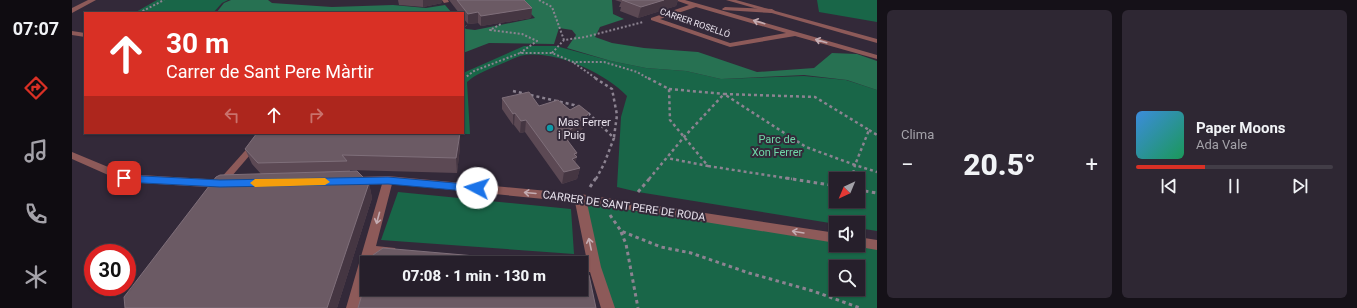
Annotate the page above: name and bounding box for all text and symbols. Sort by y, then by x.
street label: CARRER ROSELLÓ [659,5,732,40]
text: 07:07 [13,18,59,39]
one-way arrow [753,18,766,25]
text: 30 m [166,27,229,60]
icon: ahead [100,28,152,80]
one-way arrow [814,37,827,44]
text: Carrer de Sant Pere Màrtir [166,61,374,82]
icon: directions [22,74,50,102]
icon: left [221,104,243,126]
icon: ahead [263,104,285,126]
icon: right [305,104,327,126]
place label: Mas Ferrer i Puig [558,116,611,142]
text: Paper Moons [1196,119,1286,137]
marker: Mas Ferrer i Puig [545,123,555,133]
text: Clima [901,127,934,142]
park label: Parc de Xon Ferrer [752,133,803,159]
icon: music [22,137,50,165]
text: Ada Vale [1196,137,1247,152]
text: 20.5° [963,147,1036,182]
text: − [901,152,914,177]
text: + [1086,152,1098,177]
pin [107,161,141,195]
icon: arrive [113,167,135,189]
position arrow [456,167,498,209]
north arrow [829,172,865,208]
map controls [829,172,865,296]
icon: previous [1158,175,1180,197]
icon: pause [1223,175,1245,197]
icon: next [1289,175,1311,197]
street label: CARRER DE SANT PERE DE RODA [542,188,707,224]
one-way arrow [524,190,537,197]
icon: phone [22,200,50,228]
one-way arrow [374,211,381,224]
button: sound [829,216,865,252]
one-way arrow [791,227,804,235]
one-way arrow [586,237,594,250]
speed limit sign: 30 [84,244,136,296]
button: search [829,260,865,296]
icon: climate [22,263,50,291]
text: 07:08 · 1 min · 130 m [402,267,546,285]

